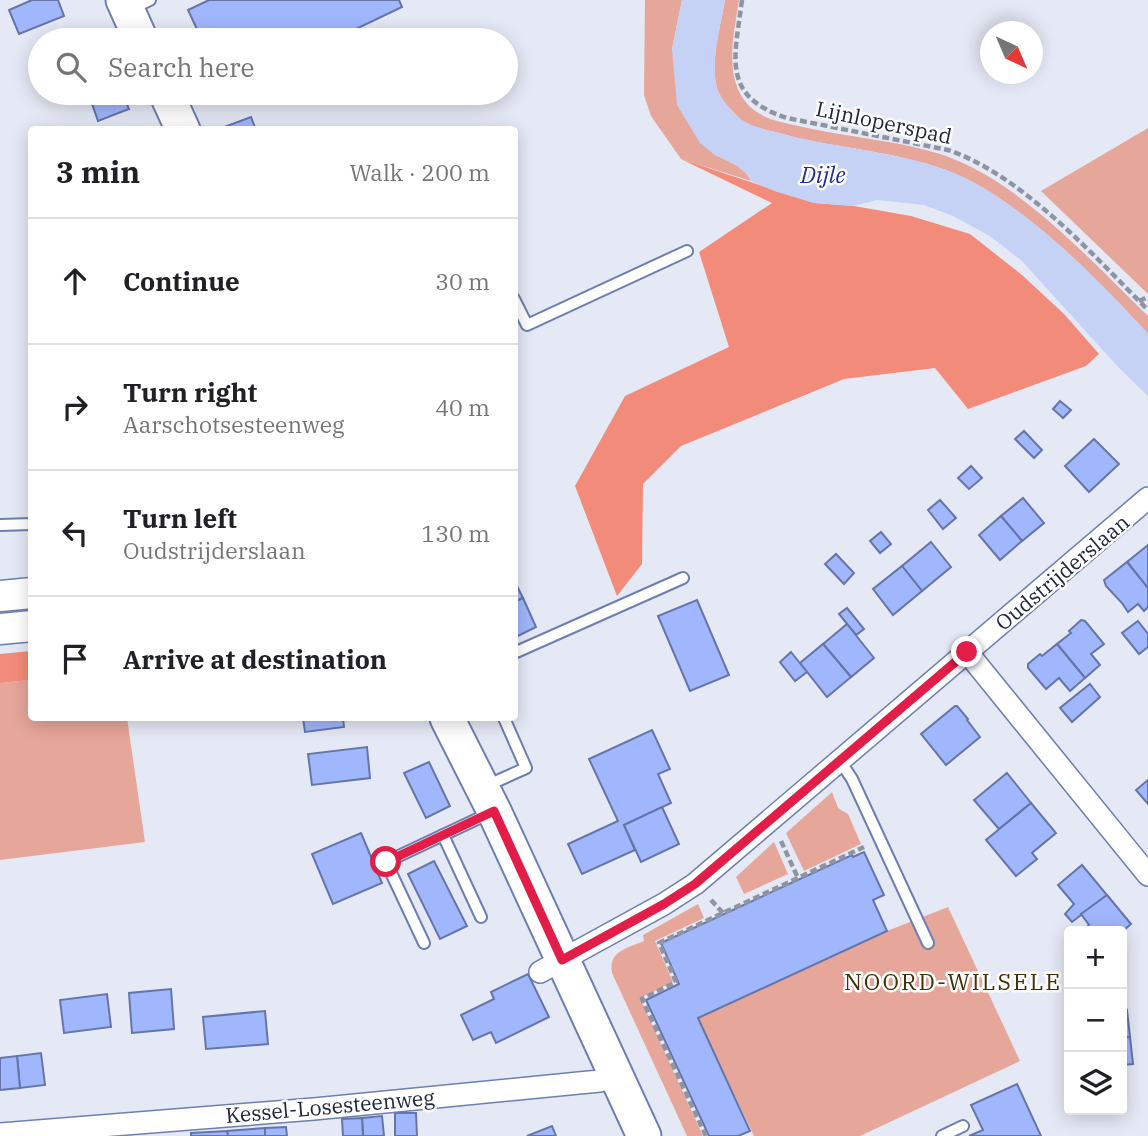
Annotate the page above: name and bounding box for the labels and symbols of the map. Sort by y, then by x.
north arrow [980,21,1043,84]
street label: Lijnloperspad [813,94,955,150]
water label: Dijle [799,159,846,189]
street label: Oudstrijderslaan [989,508,1135,636]
route end [951,636,982,667]
route start [370,846,401,877]
district label: NOORD-WILSELE [844,966,1062,996]
street label: Kessel-Losesteenweg [224,1083,436,1129]

